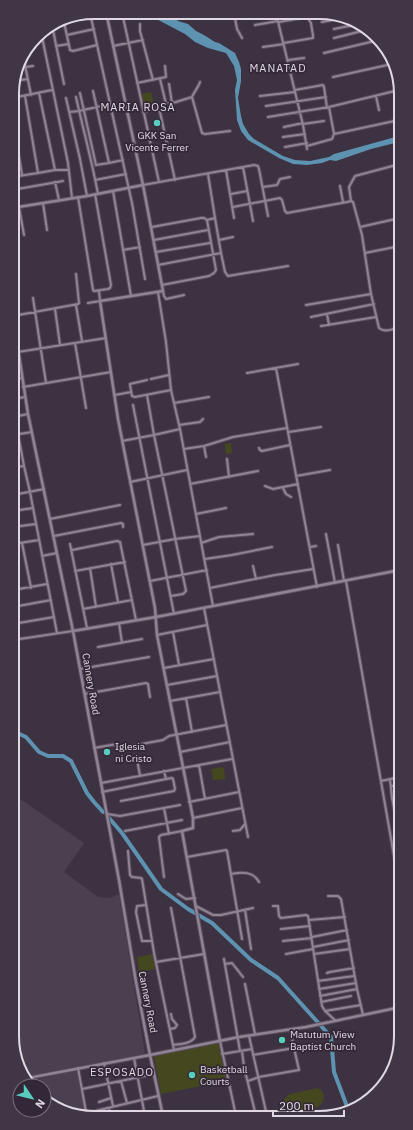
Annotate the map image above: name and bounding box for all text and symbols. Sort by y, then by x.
district label: MANATAD [249,61,307,75]
district label: MARIA ROSA [100,100,176,114]
marker: GKK San Vicente Ferrer [152,118,162,128]
place label: GKK San Vicente Ferrer [125,129,189,154]
street label: Cannery Road [79,652,103,716]
place label: Iglesia ni Cristo [115,740,152,765]
marker: Iglesia ni Cristo [102,747,112,757]
street label: Cannery Road [136,970,160,1034]
place label: Matutum View Baptist Church [290,1028,356,1053]
marker: Matutum View Baptist Church [277,1035,287,1045]
place label: Basketball Courts [200,1063,248,1088]
district label: ESPOSADO [90,1065,154,1079]
marker: Basketball Courts [187,1070,197,1080]
north arrow [12,1078,52,1118]
scale bar [273,1092,344,1118]
text: N [32,1096,48,1111]
text: 200 m [279,1098,314,1113]

